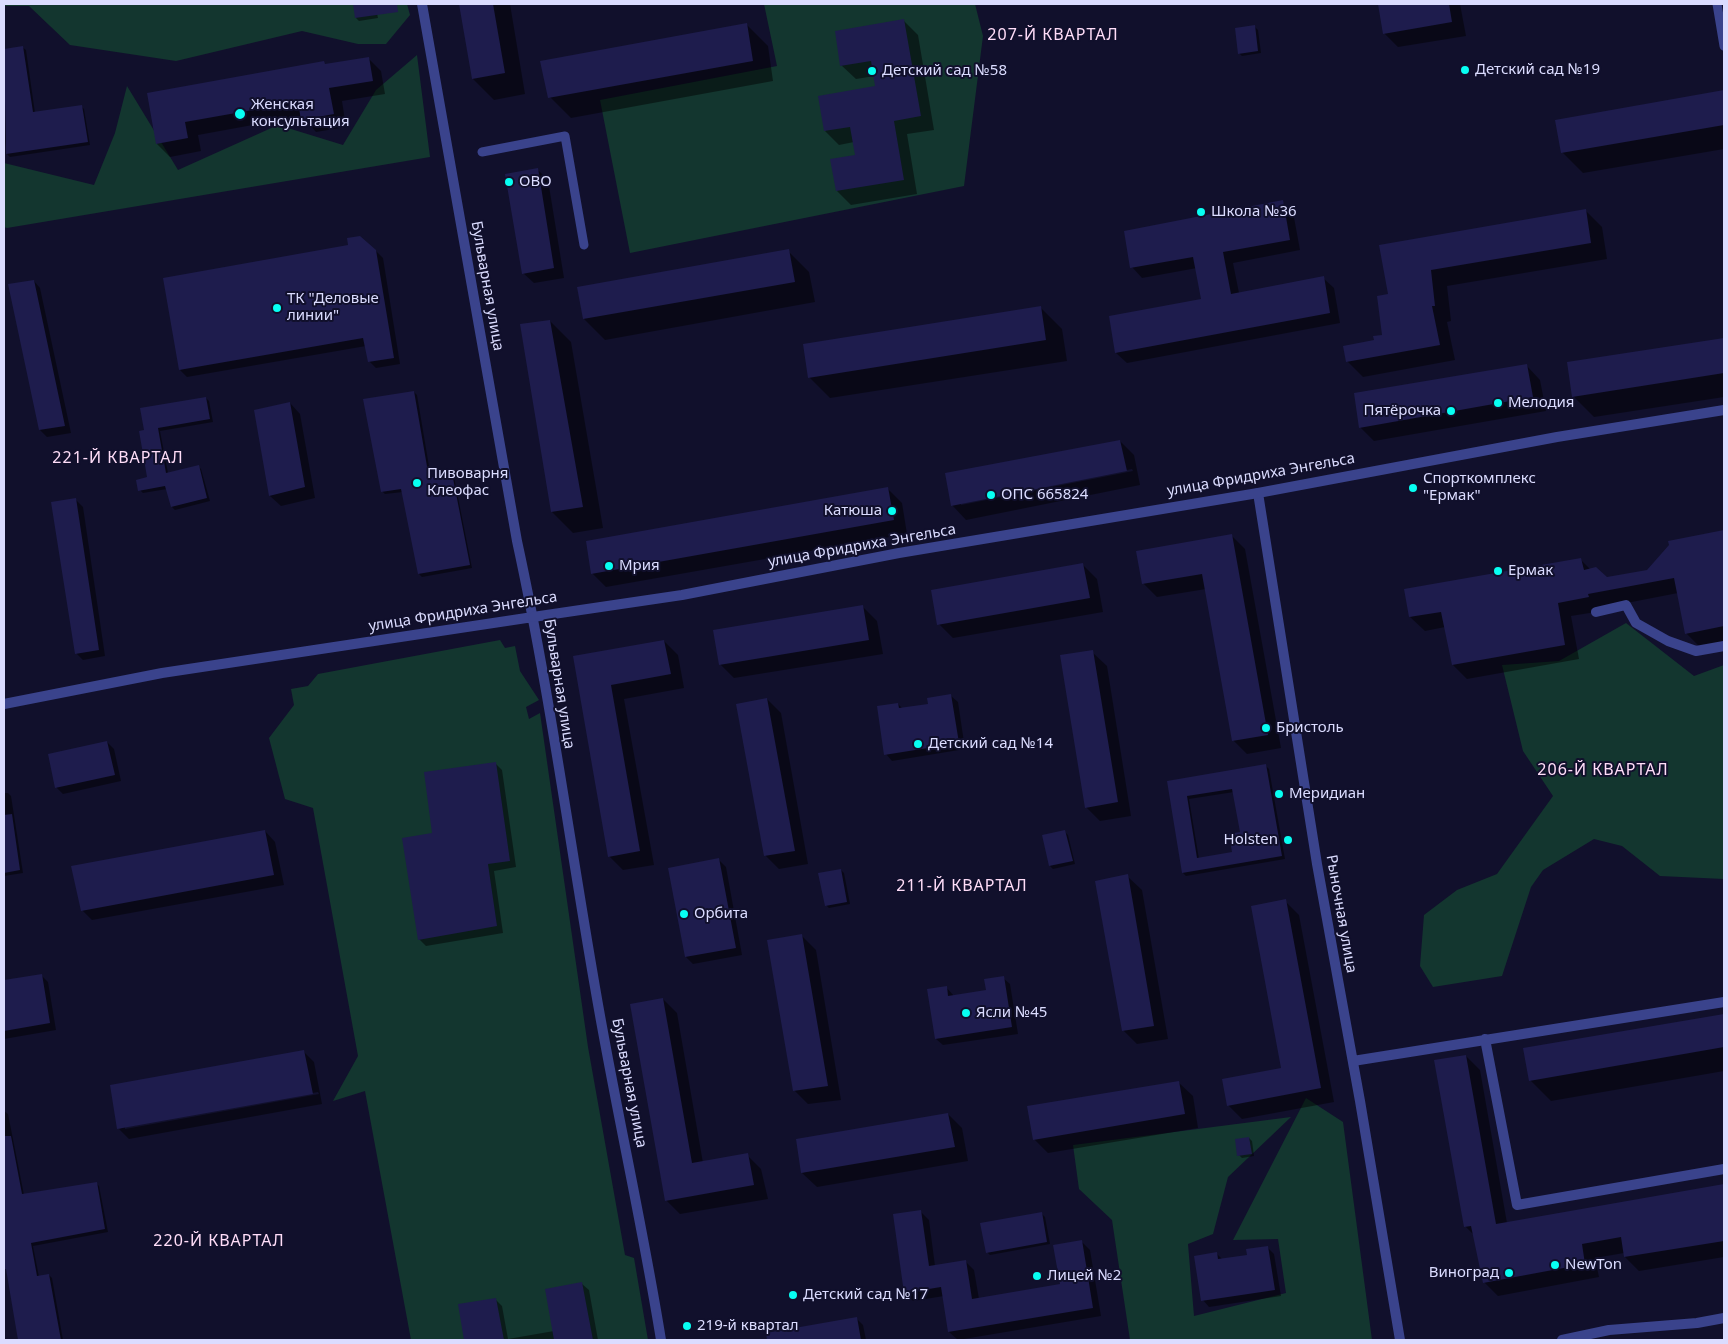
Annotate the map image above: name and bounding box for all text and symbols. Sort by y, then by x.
district label: 207-Й КВАРТАЛ [986,25,1120,45]
place label: Детский сад №19 [1475,61,1600,79]
place label: Детский сад №58 [882,62,1007,80]
marker: Детский сад №19 [1459,64,1471,76]
marker: Детский сад №58 [866,65,878,77]
place label: Женская консультация [251,96,350,131]
marker: Женская консультация [233,107,247,121]
place label: ОВО [519,173,552,191]
marker: ОВО [503,176,515,188]
place label: Школа №36 [1211,203,1297,221]
marker: Школа №36 [1195,206,1207,218]
street label: Бульварная улица [467,220,507,352]
place label: ТК "Деловые линии" [287,290,379,325]
marker: ТК "Деловые линии" [271,302,283,314]
place label: Мелодия [1508,394,1575,412]
marker: Мелодия [1492,397,1504,409]
place label: Пятёрочка [1364,402,1441,420]
marker: Пятёрочка [1445,405,1457,417]
district label: 221-Й КВАРТАЛ [51,448,185,468]
street label: улица Фридриха Энгельса [1166,450,1356,500]
place label: Пивоварня Клеофас [427,465,508,500]
place label: Спорткомплекс "Ермак" [1423,470,1536,505]
marker: Пивоварня Клеофас [411,477,423,489]
marker: Спорткомплекс "Ермак" [1407,482,1419,494]
place label: ОПС 665824 [1001,486,1088,504]
marker: ОПС 665824 [985,489,997,501]
place label: Катюша [824,502,882,520]
marker: Катюша [886,505,898,517]
street label: улица Фридриха Энгельса [767,521,957,571]
place label: Мрия [619,557,660,575]
marker: Мрия [603,560,615,572]
place label: Ермак [1508,562,1553,580]
marker: Ермак [1492,565,1504,577]
street label: улица Фридриха Энгельса [367,588,559,636]
street label: Бульварная улица [540,618,578,750]
place label: Бристоль [1276,719,1344,737]
marker: Бристоль [1260,722,1272,734]
place label: Детский сад №14 [928,735,1053,753]
marker: Детский сад №14 [912,738,924,750]
district label: 206-Й КВАРТАЛ [1536,760,1670,780]
place label: Меридиан [1289,785,1365,803]
marker: Меридиан [1273,788,1285,800]
place label: Holsten [1224,831,1278,849]
marker: Holsten [1282,834,1294,846]
street label: Рыночная улица [1322,853,1360,975]
district label: 211-Й КВАРТАЛ [895,876,1029,896]
place label: Орбита [694,905,748,923]
marker: Орбита [678,908,690,920]
place label: Ясли №45 [976,1004,1047,1022]
marker: Ясли №45 [960,1007,972,1019]
street label: Бульварная улица [608,1017,650,1149]
district label: 220-Й КВАРТАЛ [152,1231,286,1251]
place label: NewTon [1565,1256,1622,1274]
marker: NewTon [1549,1259,1561,1271]
place label: Виноград [1429,1264,1499,1282]
place label: Лицей №2 [1047,1267,1121,1285]
marker: Виноград [1503,1267,1515,1279]
marker: Лицей №2 [1031,1270,1043,1282]
place label: Детский сад №17 [803,1286,928,1304]
marker: Детский сад №17 [787,1289,799,1301]
place label: 219-й квартал [697,1317,799,1335]
marker: 219-й квартал [681,1320,693,1332]

